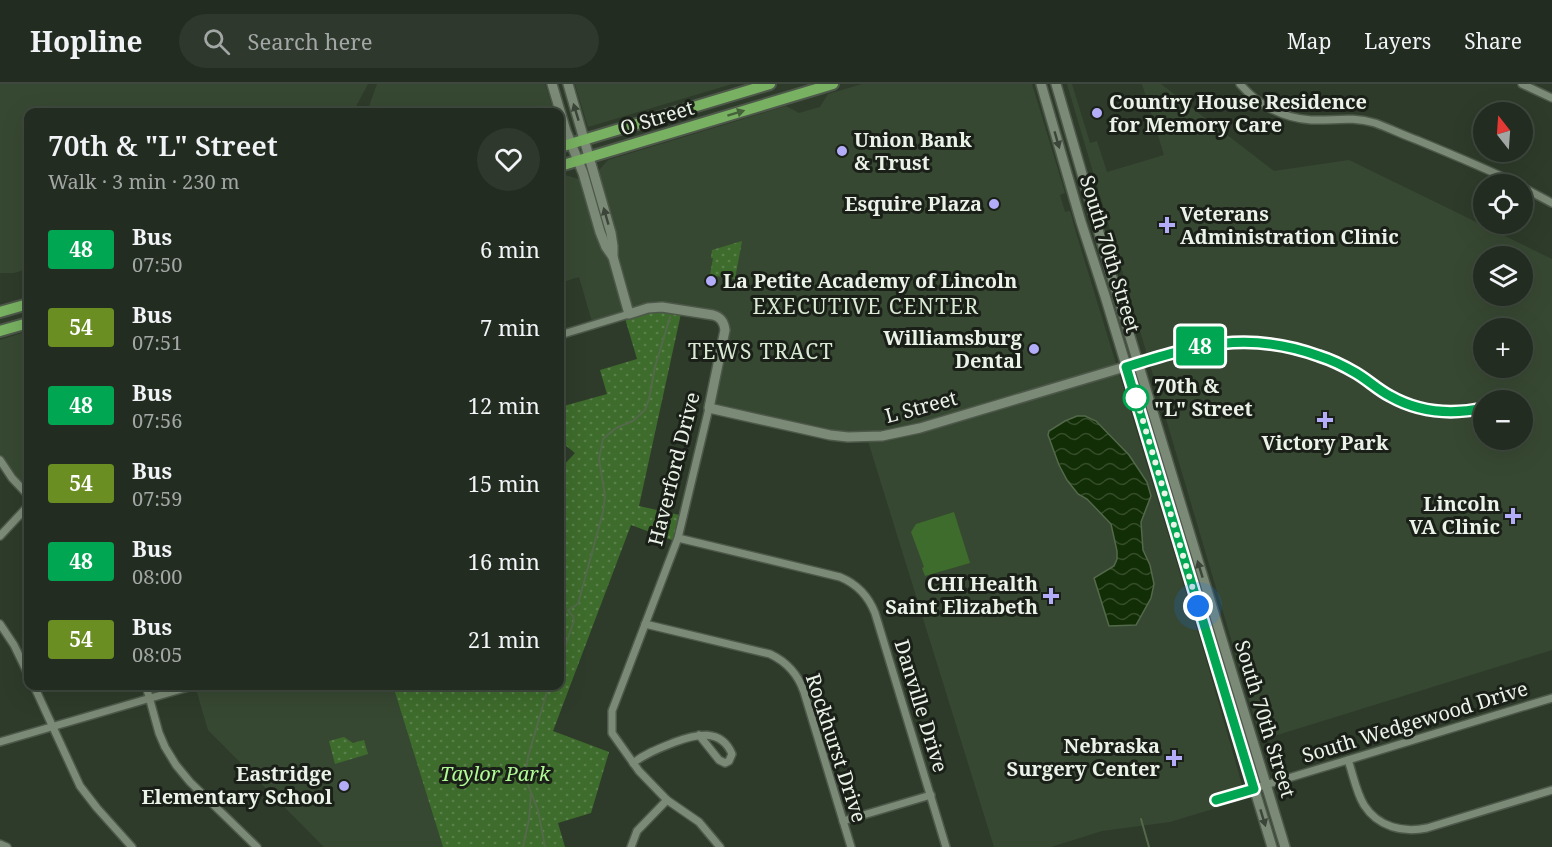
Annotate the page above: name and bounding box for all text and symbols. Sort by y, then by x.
search box [179,14,599,68]
text: Hopline [30,22,143,60]
icon: search [200,25,233,58]
text: Search here [248,26,372,56]
text: Map [1287,27,1331,55]
text: Layers [1364,27,1431,55]
text: Share [1464,27,1522,55]
place label: Country House Residence for Memory Care [1109,88,1367,138]
street label: O Street [617,94,697,142]
north arrow [1473,102,1533,162]
map controls [1473,102,1533,450]
one-way arrow [571,103,580,121]
marker: Country House Residence for Memory Care [1090,106,1104,120]
one-way arrow [727,108,745,117]
text: 70th & "L" Street [48,126,278,164]
place label: Union Bank & Trust [854,126,972,176]
button: heart [477,128,540,191]
one-way arrow [1053,131,1062,149]
marker: Union Bank & Trust [835,144,849,158]
text: Walk · 3 min · 230 m [48,168,240,195]
street label: South 70th Street [1074,172,1147,336]
button: locate [1473,174,1533,234]
place label: Esquire Plaza [845,190,982,217]
marker: Esquire Plaza [987,197,1001,211]
place label: Veterans Administration Clinic [1180,200,1399,250]
one-way arrow [601,207,610,225]
marker: Veterans Administration Clinic [1158,216,1176,234]
text: Bus [132,221,172,251]
text: 6 min [480,234,540,264]
text: 48 [69,235,93,263]
button: layers [1473,246,1533,306]
text: 07:50 [132,251,182,278]
place label: La Petite Academy of Lincoln [723,267,1017,294]
marker: La Petite Academy of Lincoln [704,274,718,288]
district label: EXECUTIVE CENTER [752,292,980,320]
text: Bus [132,299,172,329]
text: 7 min [480,312,540,342]
text: 54 [69,313,93,341]
button: + [1473,318,1533,378]
place label: Williamsburg Dental [883,324,1023,374]
line badge: 48 [1173,326,1227,366]
text: 07:51 [132,329,182,356]
text: 48 [1188,332,1212,360]
district label: TEWS TRACT [688,337,834,365]
marker: Williamsburg Dental [1027,342,1041,356]
place label: 70th & "L" Street [1154,372,1253,422]
text: Bus [132,377,172,407]
street label: L Street [882,384,960,429]
marker: 70th & "L" Street [1123,385,1149,411]
street label: Haverford Drive [641,389,706,548]
text: 12 min [468,390,540,420]
button: − [1473,390,1533,450]
text: 48 [69,391,93,419]
text: 07:56 [132,407,182,434]
marker: Victory Park [1316,411,1334,429]
place label: Victory Park [1261,429,1389,456]
text: Bus [132,455,172,485]
text: 15 min [468,468,540,498]
text: 54 [69,469,93,497]
text: 07:59 [132,485,182,512]
place label: Lincoln VA Clinic [1409,490,1500,540]
marker: Lincoln VA Clinic [1504,507,1522,525]
text: Bus [132,533,172,563]
text: 16 min [468,546,540,576]
text: 48 [69,547,93,575]
one-way arrow [1195,559,1204,577]
text: 08:00 [132,563,182,590]
place label: CHI Health Saint Elizabeth [885,570,1038,620]
marker: CHI Health Saint Elizabeth [1042,587,1060,605]
your location [1183,591,1213,621]
text: Bus [132,611,172,641]
text: 21 min [468,624,540,654]
text: 54 [69,625,93,653]
street label: Danville Drive [888,636,955,776]
street label: South 70th Street [1229,637,1302,801]
text: 08:05 [132,641,182,668]
street label: Rockhurst Drive [800,670,873,826]
street label: South Wedgewood Drive [1299,674,1531,769]
place label: Nebraska Surgery Center [1007,732,1161,782]
marker: Nebraska Surgery Center [1165,749,1183,767]
place label: Eastridge Elementary School [142,760,332,810]
park label: Taylor Park [440,760,551,787]
marker: Eastridge Elementary School [337,779,351,793]
one-way arrow [1259,809,1268,827]

